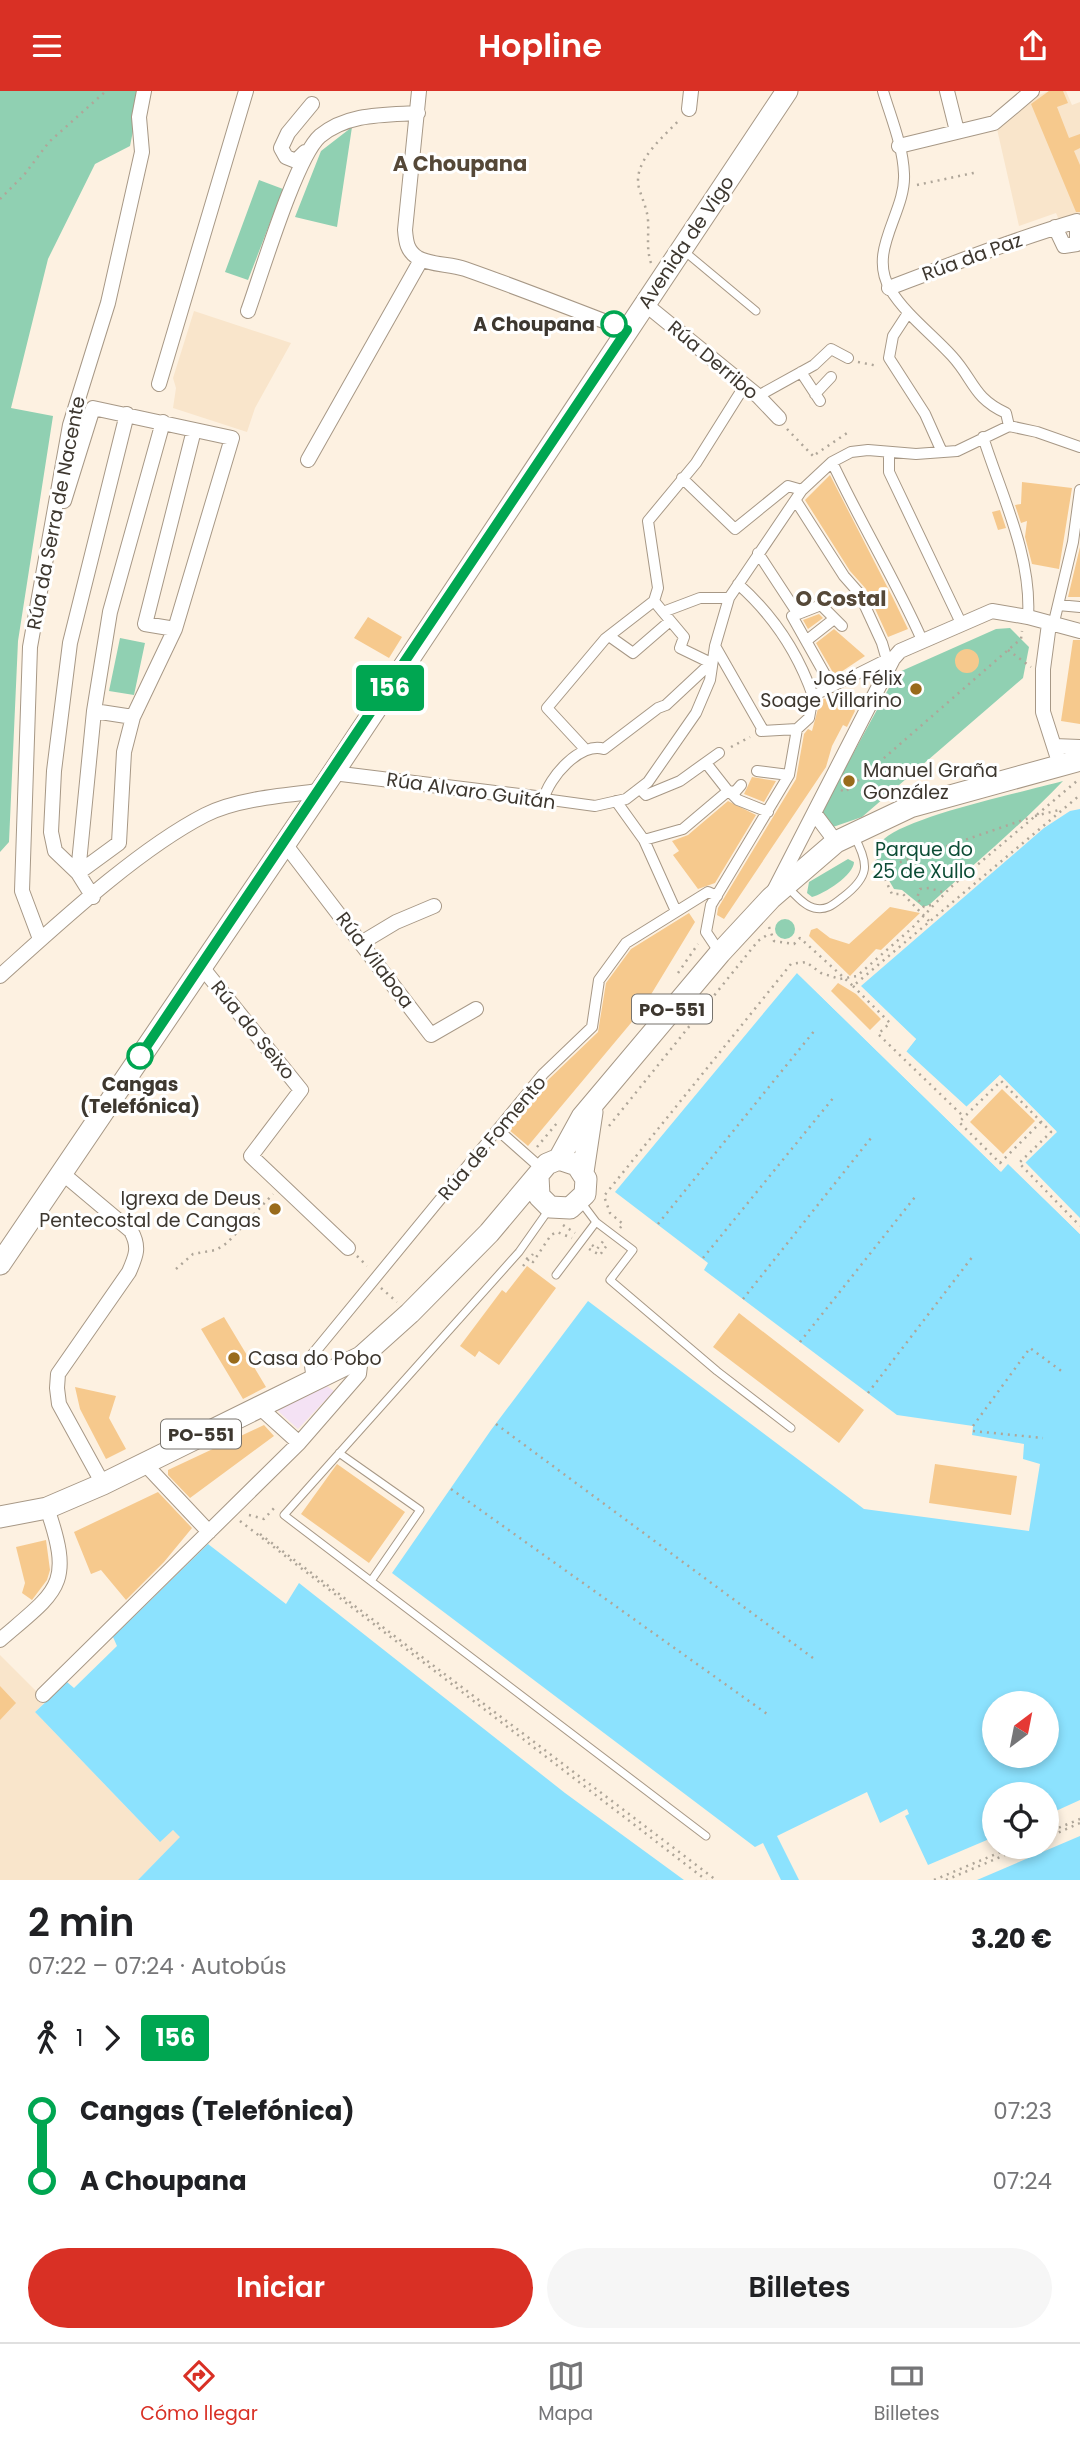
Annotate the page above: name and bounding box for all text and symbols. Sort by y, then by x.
text: Hopline [478,23,602,68]
icon: menu [28,27,66,65]
icon: share [1014,27,1052,65]
district label: A Choupana [393,149,527,178]
street label: Avenida de Vigo [631,170,741,314]
street label: Rúa da Paz [918,226,1026,288]
place label: A Choupana [473,311,595,338]
marker: A Choupana [601,311,627,337]
street label: Rúa Derribo [662,314,764,406]
street label: Rúa da Serra de Nacente [20,394,92,632]
district label: O Costal [795,584,887,613]
line badge: 156 [350,665,430,711]
place label: José Félix Soage Villarino [760,665,902,714]
text: 156 [370,671,410,704]
marker: José Félix Soage Villarino [908,681,924,697]
place label: Manuel Graña González [863,757,998,806]
street label: Rúa Alvaro Guitán [385,766,557,816]
marker: Manuel Graña González [841,773,857,789]
park label: Parque do 25 de Xullo [872,836,976,885]
street label: Rúa Vilaboa [330,906,420,1014]
street label: Rúa do Seixo [205,975,301,1085]
road number: PO-551 [632,994,712,1023]
marker: Cangas (Telefónica) [127,1043,153,1069]
street label: Rúa de Fomento [432,1070,552,1206]
place label: Cangas (Telefónica) [80,1071,200,1120]
place label: Igrexa de Deus Pentecostal de Cangas [39,1185,261,1234]
marker: Igrexa de Deus Pentecostal de Cangas [267,1201,283,1217]
place label: Casa do Pobo [248,1345,382,1372]
marker: Casa do Pobo [226,1350,242,1366]
road number: PO-551 [161,1419,241,1449]
north arrow [982,1691,1059,1767]
map controls [982,1691,1059,1859]
button: locate [982,1782,1059,1859]
text: 2 min [28,1896,134,1949]
text: 3.20 € [971,1921,1052,1957]
text: 07:22 – 07:24 · Autobús [28,1950,287,1982]
icon: walk [28,2019,66,2057]
icon: forward [93,2019,131,2057]
text: 156 [155,2021,195,2054]
text: 1 [76,2022,83,2054]
text: Cangas (Telefónica) [80,2093,355,2129]
text: 07:23 [993,2095,1052,2127]
text: A Choupana [80,2163,247,2199]
text: 07:24 [992,2165,1052,2197]
button: Iniciar [28,2248,533,2328]
button: Billetes [547,2248,1052,2328]
tab: Cómo llegar [140,2357,258,2428]
tab: Mapa [538,2357,593,2428]
tab: Billetes [874,2357,940,2428]

